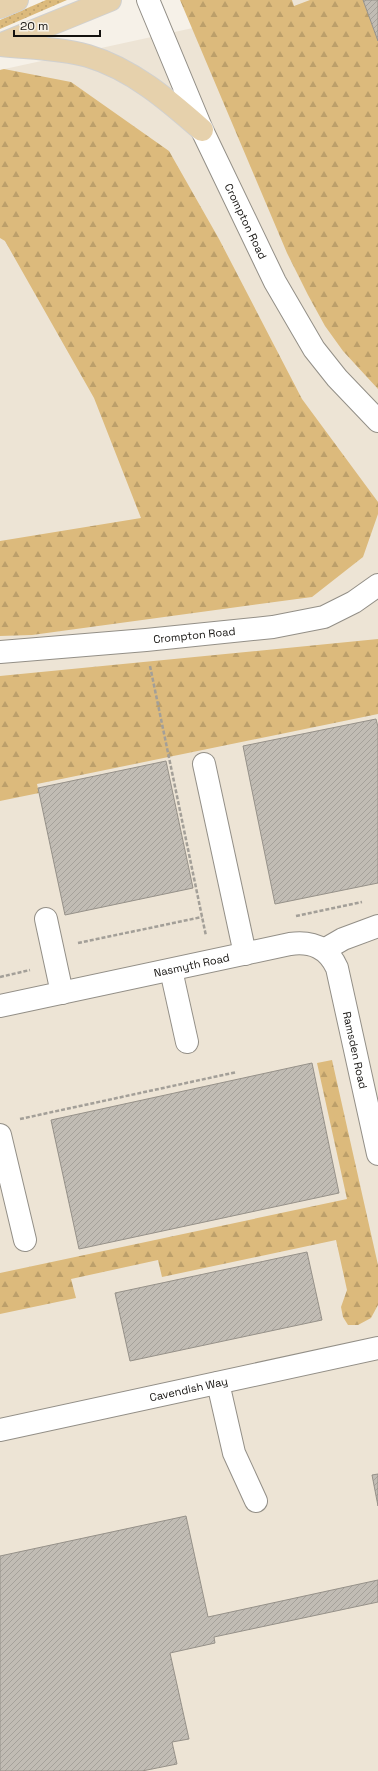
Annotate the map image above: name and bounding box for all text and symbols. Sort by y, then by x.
scale bar [14,12,100,38]
text: 20 m [20,18,48,34]
street label: Crompton Road [222,181,270,261]
street label: Crompton Road [153,624,236,646]
street label: Nasmyth Road [152,950,231,980]
street label: Ramsden Road [340,1010,370,1090]
street label: Cavendish Way [148,1374,229,1404]

